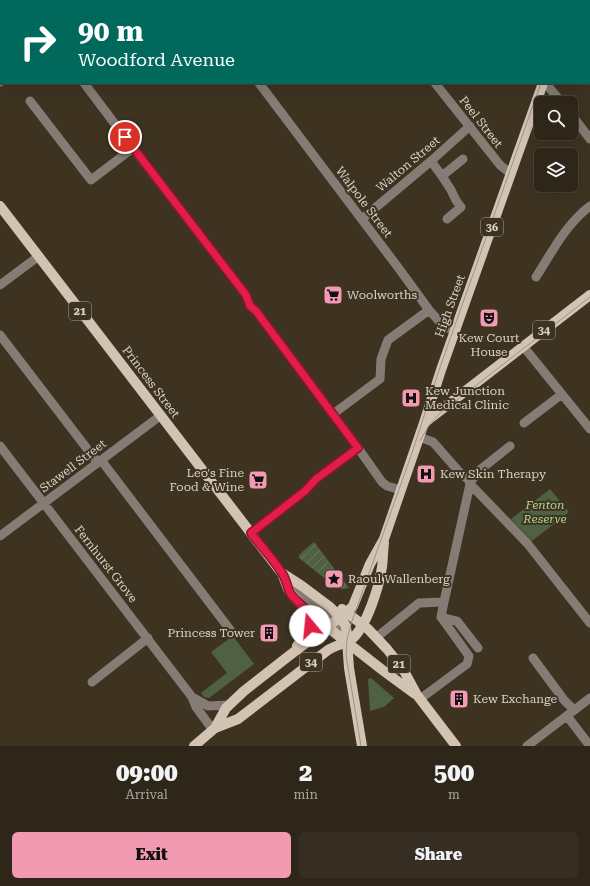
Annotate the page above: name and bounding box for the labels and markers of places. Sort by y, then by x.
pin [108,120,142,154]
supermarket icon: Woolworths [322,284,344,306]
place label: Woolworths [347,288,418,302]
theatre icon: Kew Court House [478,307,500,329]
place label: Kew Court House [458,331,520,359]
place label: Kew Junction Medical Clinic [425,384,509,412]
hospital icon: Kew Junction Medical Clinic [400,387,422,409]
hospital icon: Kew Skin Therapy [415,463,437,485]
place label: Leo's Fine Food & Wine [170,466,244,494]
place label: Kew Skin Therapy [440,467,547,481]
supermarket icon: Leo's Fine Food & Wine [247,469,269,491]
place icon: Raoul Wallenberg [323,568,345,590]
place label: Raoul Wallenberg [348,572,450,586]
building icon: Princess Tower [258,622,280,644]
place label: Princess Tower [167,626,255,640]
building icon: Kew Exchange [448,688,470,710]
place label: Kew Exchange [473,692,558,706]

